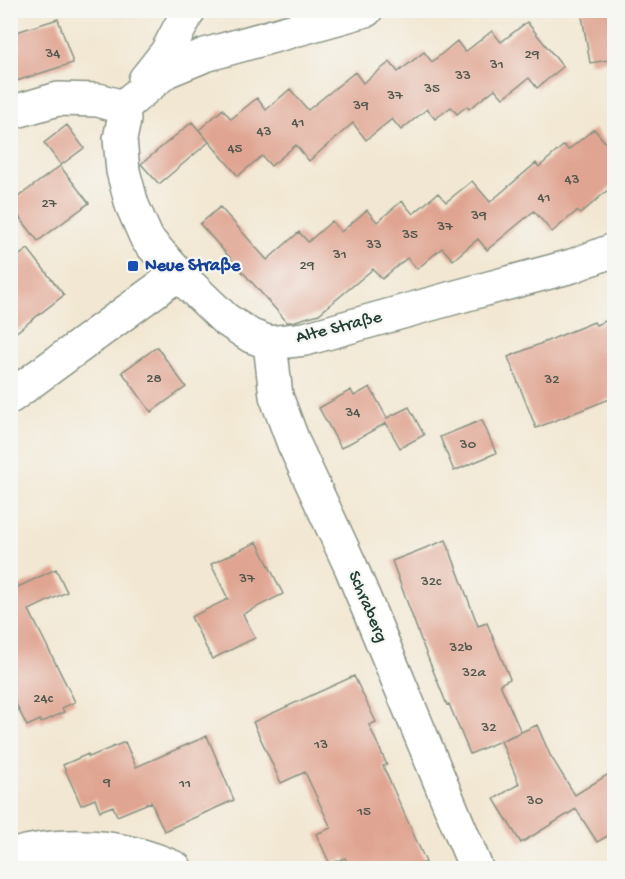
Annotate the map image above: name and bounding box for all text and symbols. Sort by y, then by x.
house number: 34 [45,45,60,63]
house number: 29 [525,46,540,64]
house number: 31 [489,56,504,74]
house number: 33 [454,67,471,85]
house number: 35 [423,80,440,98]
house number: 37 [386,87,404,105]
house number: 39 [352,97,369,115]
house number: 41 [291,114,305,132]
house number: 43 [257,123,272,141]
house number: 45 [228,140,243,158]
house number: 43 [565,171,580,189]
house number: 41 [537,189,551,207]
house number: 27 [41,195,58,213]
house number: 39 [470,207,487,225]
house number: 37 [436,218,454,236]
house number: 35 [401,226,418,244]
house number: 33 [365,236,382,254]
house number: 31 [332,246,347,264]
place label: Neue Straße [145,256,241,277]
house number: 29 [300,257,315,275]
marker: Neue Straße [126,259,140,273]
street label: Alte Straße [294,307,385,349]
house number: 28 [146,370,162,388]
house number: 32 [543,371,560,389]
house number: 34 [345,404,360,422]
house number: 30 [459,436,477,454]
street label: Schraberg [343,568,391,646]
house number: 37 [238,570,256,588]
house number: 32c [420,573,442,591]
house number: 32b [448,639,473,657]
house number: 32a [461,664,486,682]
house number: 24c [33,690,54,708]
house number: 32 [480,719,497,737]
house number: 13 [313,736,328,754]
house number: 9 [102,774,111,792]
house number: 11 [178,775,191,793]
house number: 30 [526,792,544,810]
house number: 15 [356,803,371,821]

